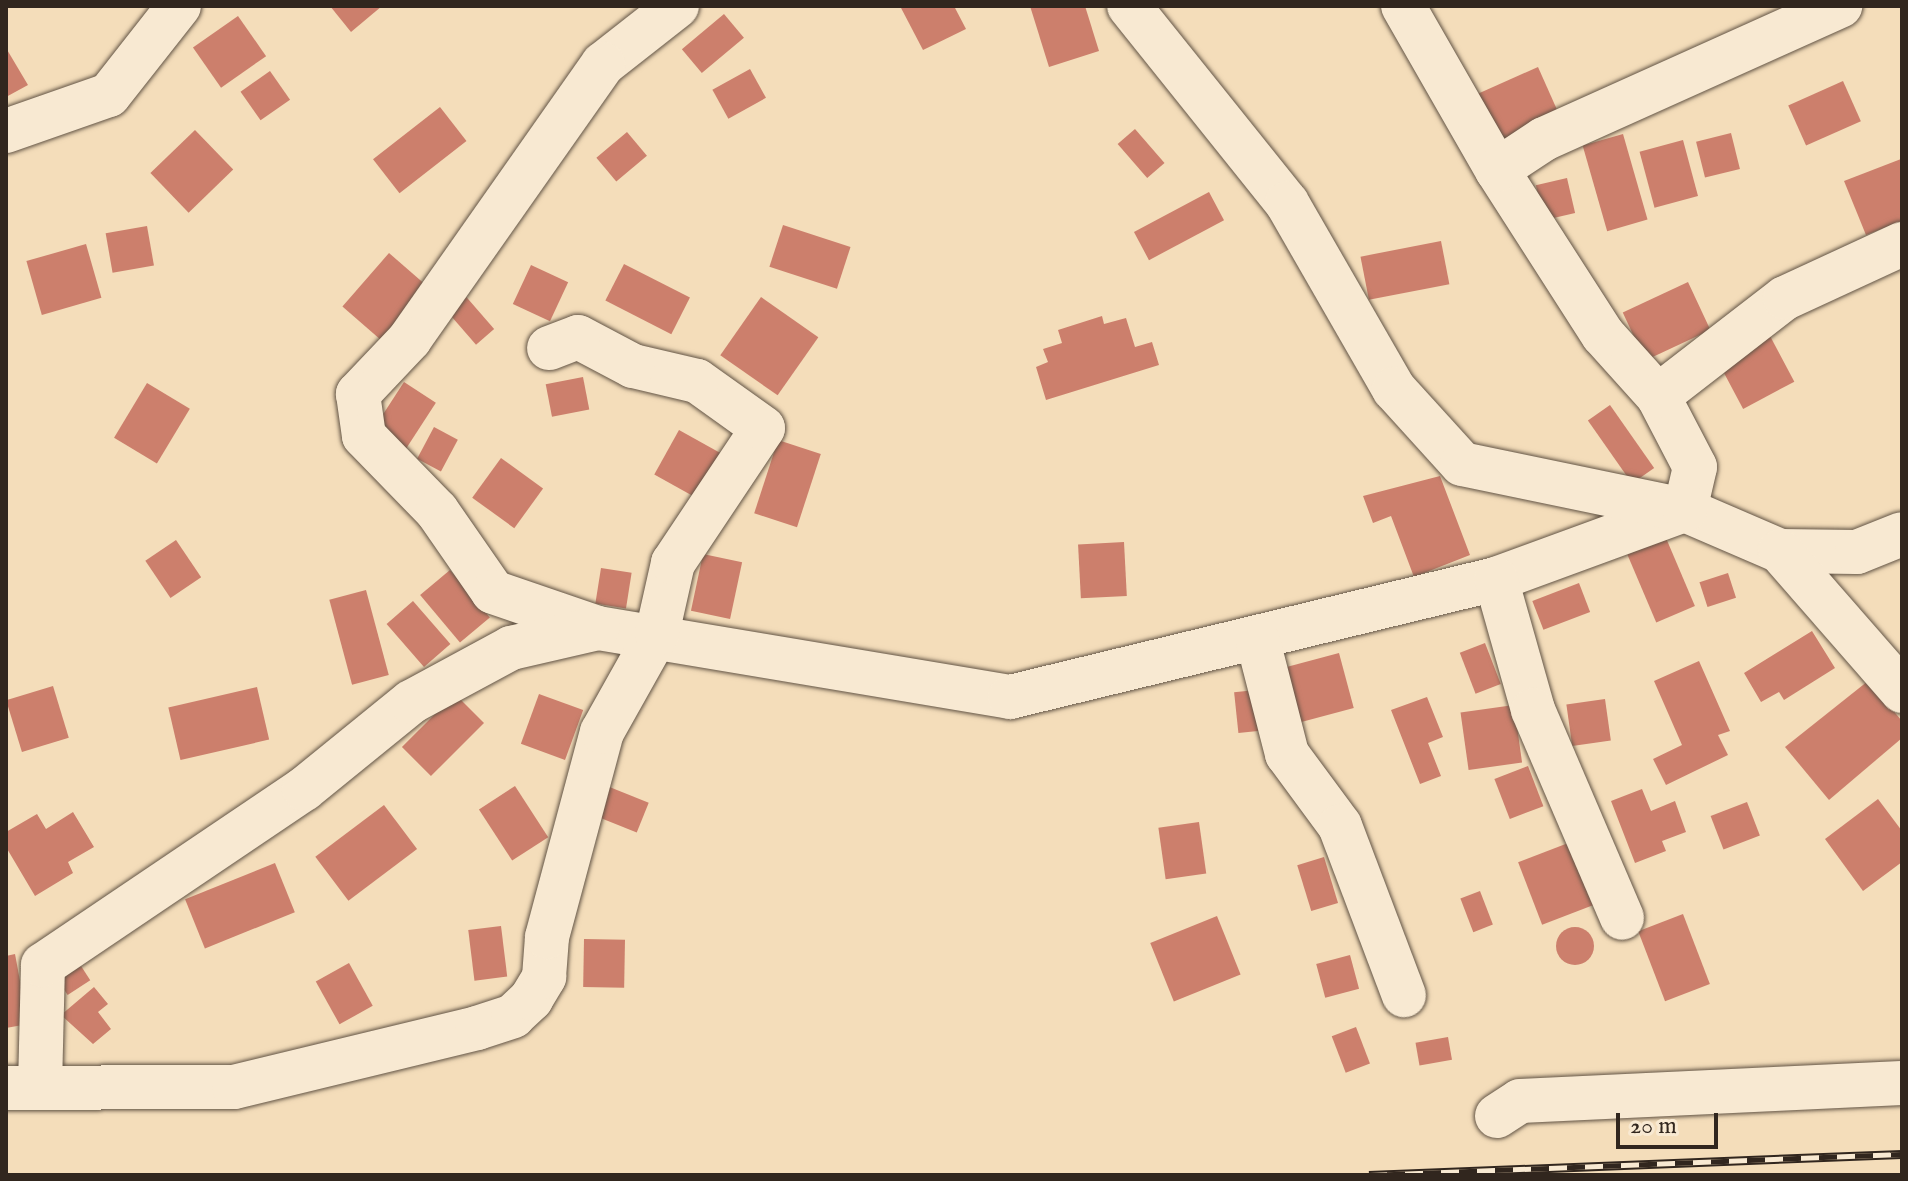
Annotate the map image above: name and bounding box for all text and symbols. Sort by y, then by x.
scale bar [1620,1097,1722,1147]
text: 20 m [1630,1111,1677,1142]

